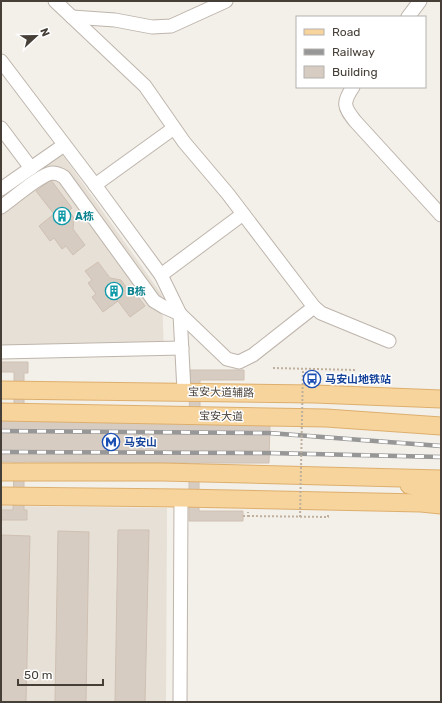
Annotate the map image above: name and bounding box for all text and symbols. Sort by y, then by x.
north arrow [16,16,56,56]
legend [296,16,426,88]
text: Road [332,25,360,39]
text: N [37,26,52,39]
text: Railway [332,45,375,59]
text: Building [332,65,378,79]
building icon: A栋 [52,206,72,226]
place label: A栋 [75,210,94,223]
building icon: B栋 [104,281,124,301]
place label: B栋 [127,285,146,298]
bus stop icon: 马安山地铁站 [302,369,322,389]
place label: 马安山地铁站 [325,373,391,386]
street label: 宝安大道辅路 [188,385,254,400]
street label: 宝安大道 [199,410,243,423]
metro station icon: 马安山 [101,432,121,452]
place label: 马安山 [124,436,157,449]
scale bar [18,661,103,687]
text: 50 m [24,668,52,682]

